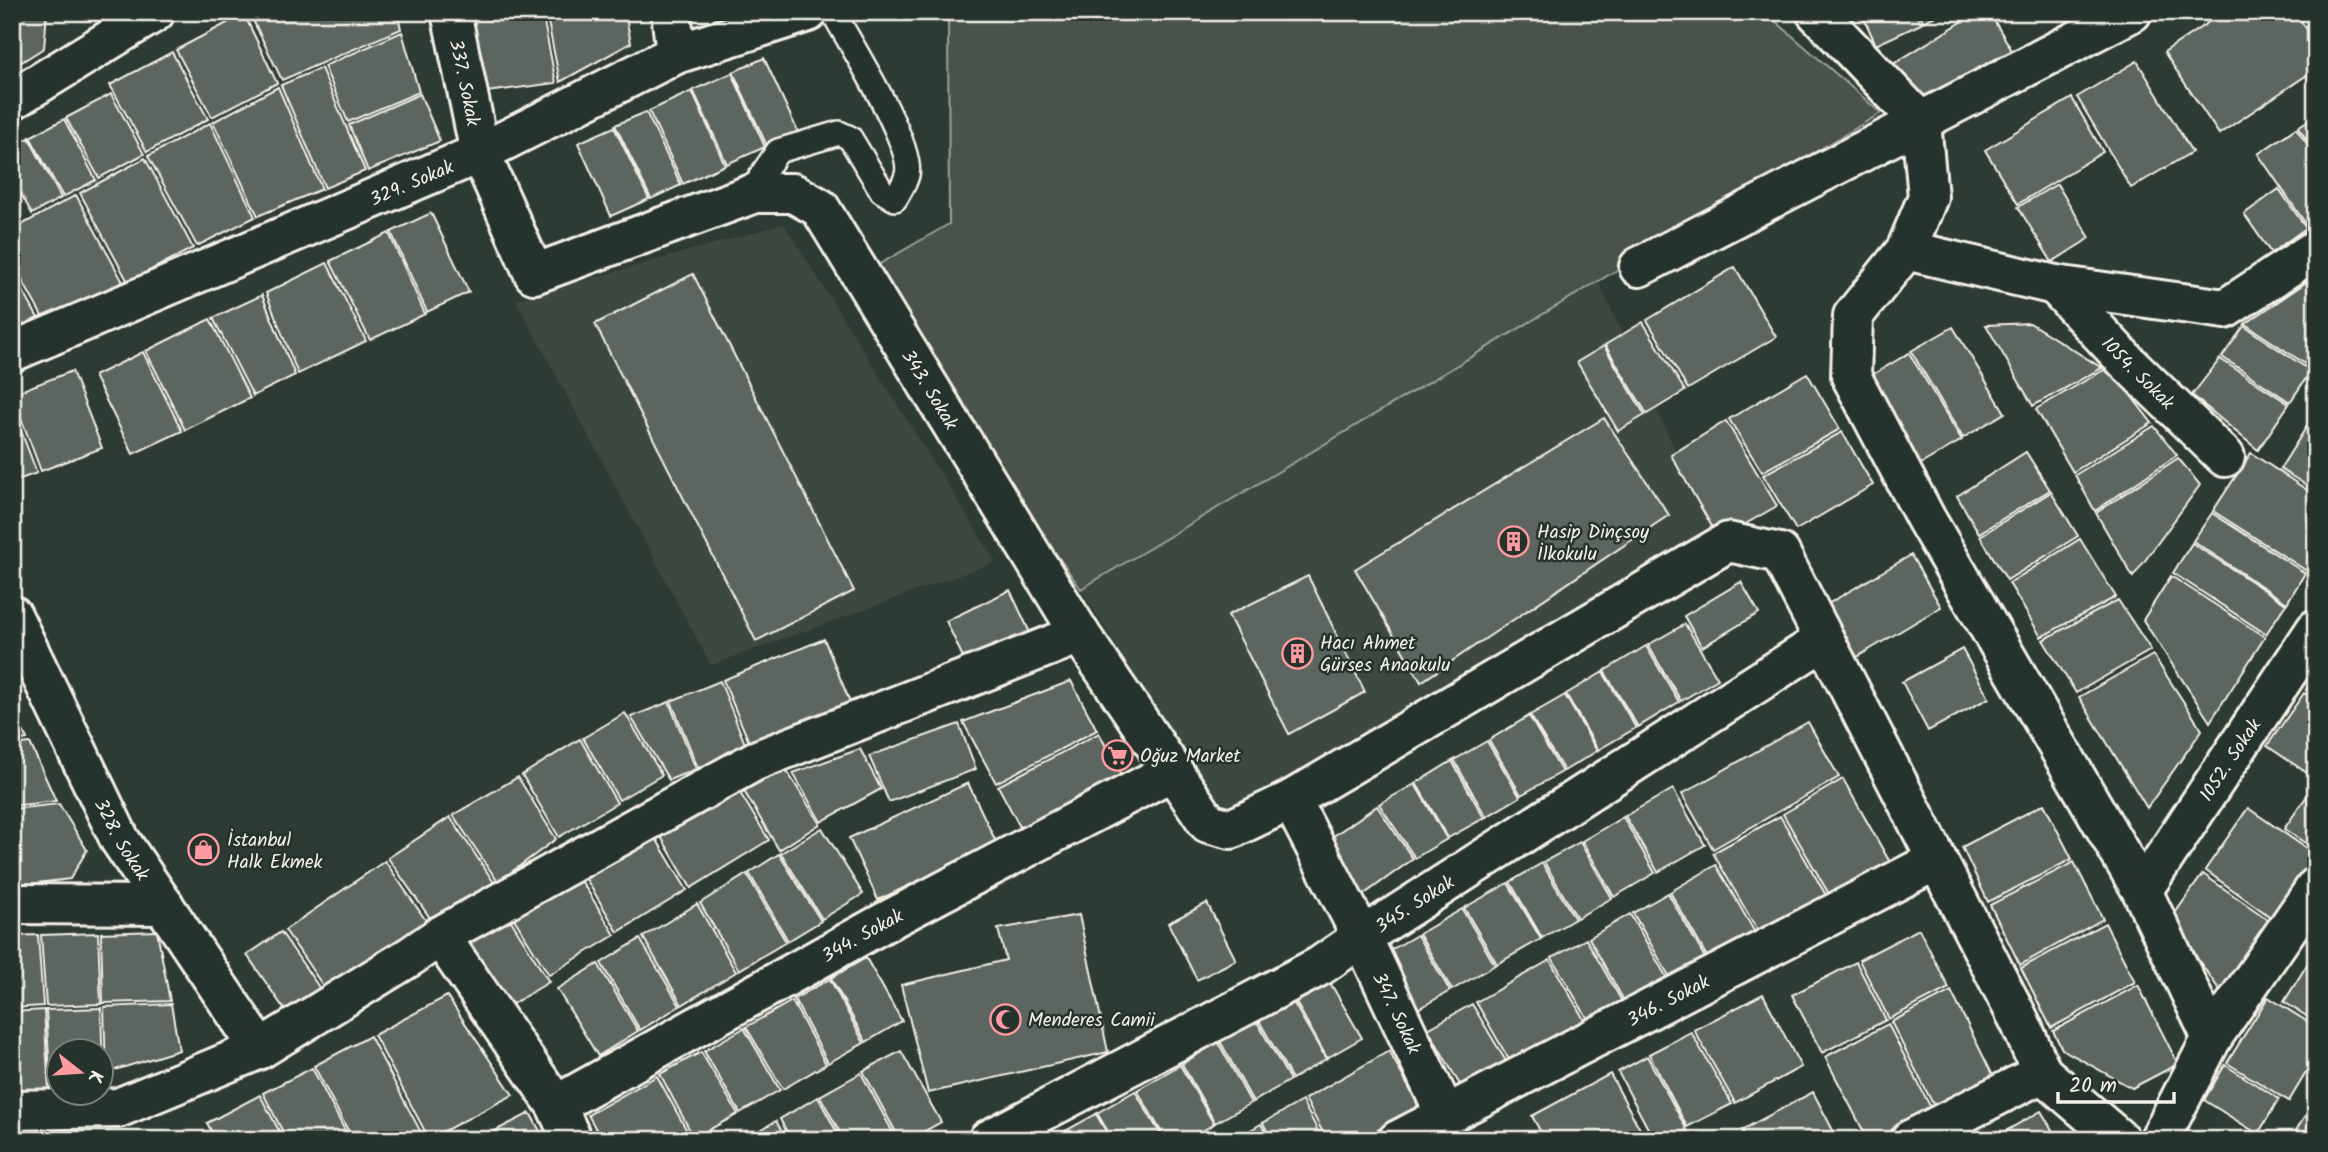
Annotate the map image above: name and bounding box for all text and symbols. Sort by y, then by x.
street label: 337. Sokak [440,37,487,129]
street label: 329. Sokak [365,153,459,215]
street label: 1054. Sokak [2093,330,2181,418]
street label: 343. Sokak [893,344,965,436]
place label: Hasip Dinçsoy İlkokulu [1537,518,1650,570]
building icon: Hasip Dinçsoy İlkokulu [1497,525,1531,559]
place label: Hacı Ahmet Gürses Anaokulu [1320,629,1450,681]
building icon: Hacı Ahmet Gürses Anaokulu [1280,636,1314,670]
street label: 1052. Sokak [2192,713,2270,808]
supermarket icon: Oğuz Market [1100,738,1134,772]
place label: Oğuz Market [1140,742,1241,772]
street label: 328. Sokak [85,794,156,888]
place label: İstanbul Halk Ekmek [227,826,323,878]
shop icon: İstanbul Halk Ekmek [187,833,221,867]
street label: 345. Sokak [1370,868,1461,942]
street label: 344. Sokak [816,902,909,971]
street label: 347. Sokak [1364,968,1428,1060]
street label: 346. Sokak [1622,968,1715,1036]
mosque icon: Menderes Camii [988,1002,1022,1036]
place label: Menderes Camii [1028,1006,1156,1036]
north arrow [46,1036,116,1106]
scale bar [2058,1061,2174,1105]
text: K [78,1067,110,1086]
text: 20 m [2069,1070,2117,1103]

